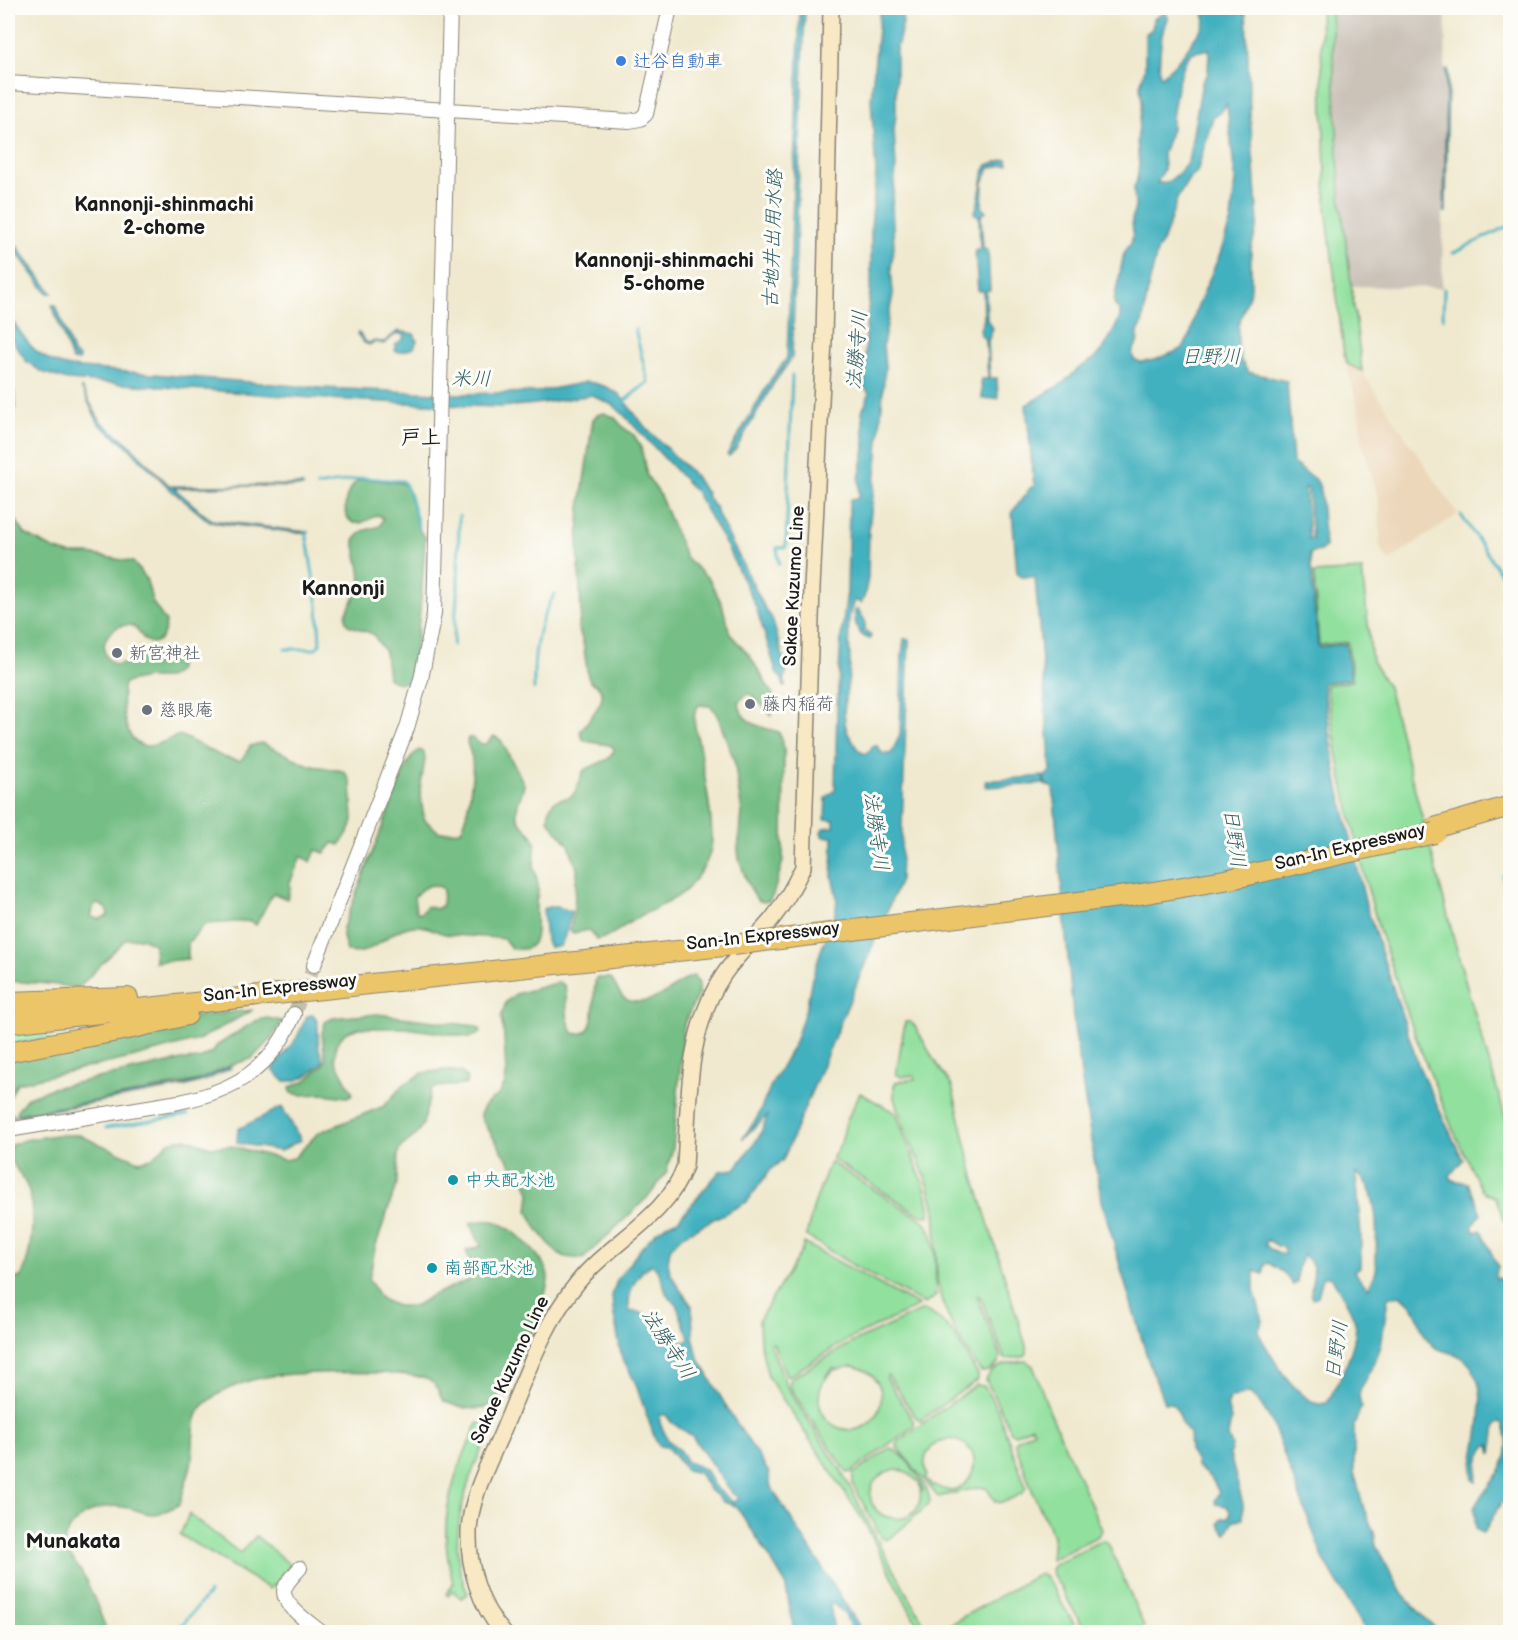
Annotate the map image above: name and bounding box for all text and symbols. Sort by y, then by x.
place label: 辻谷自動車 [633,51,723,72]
marker: 辻谷自動車 [614,54,628,68]
water label: 古地井出用水路 [759,168,787,309]
district label: Kannonji-shinmachi 2-chome [74,193,254,240]
district label: Kannonji-shinmachi 5-chome [574,249,754,296]
water label: 法勝寺川 [842,309,872,391]
water label: 日野川 [1181,345,1241,369]
water label: 米川 [451,367,491,391]
district label: 戸上 [401,426,441,450]
street label: Sakae Kuzumo Line [779,505,809,667]
district label: Kannonji [301,576,385,601]
place label: 新宮神社 [129,643,201,664]
marker: 新宮神社 [110,646,124,660]
place label: 藤内稲荷 [762,694,834,715]
marker: 藤内稲荷 [743,697,757,711]
place label: 慈眼庵 [159,700,213,721]
marker: 慈眼庵 [140,703,154,717]
water label: 法勝寺川 [859,790,893,872]
water label: 日野川 [1218,807,1250,869]
street label: San-In Expressway [1273,819,1428,875]
street label: San-In Expressway [685,917,842,954]
street label: San-In Expressway [202,969,359,1006]
place label: 中央配水池 [465,1170,555,1191]
marker: 中央配水池 [446,1173,460,1187]
place label: 南部配水池 [444,1258,534,1279]
marker: 南部配水池 [425,1261,439,1275]
street label: Sakae Kuzumo Line [467,1293,554,1447]
water label: 法勝寺川 [636,1304,700,1384]
water label: 日野川 [1321,1319,1353,1381]
district label: Munakata [25,1529,121,1554]

